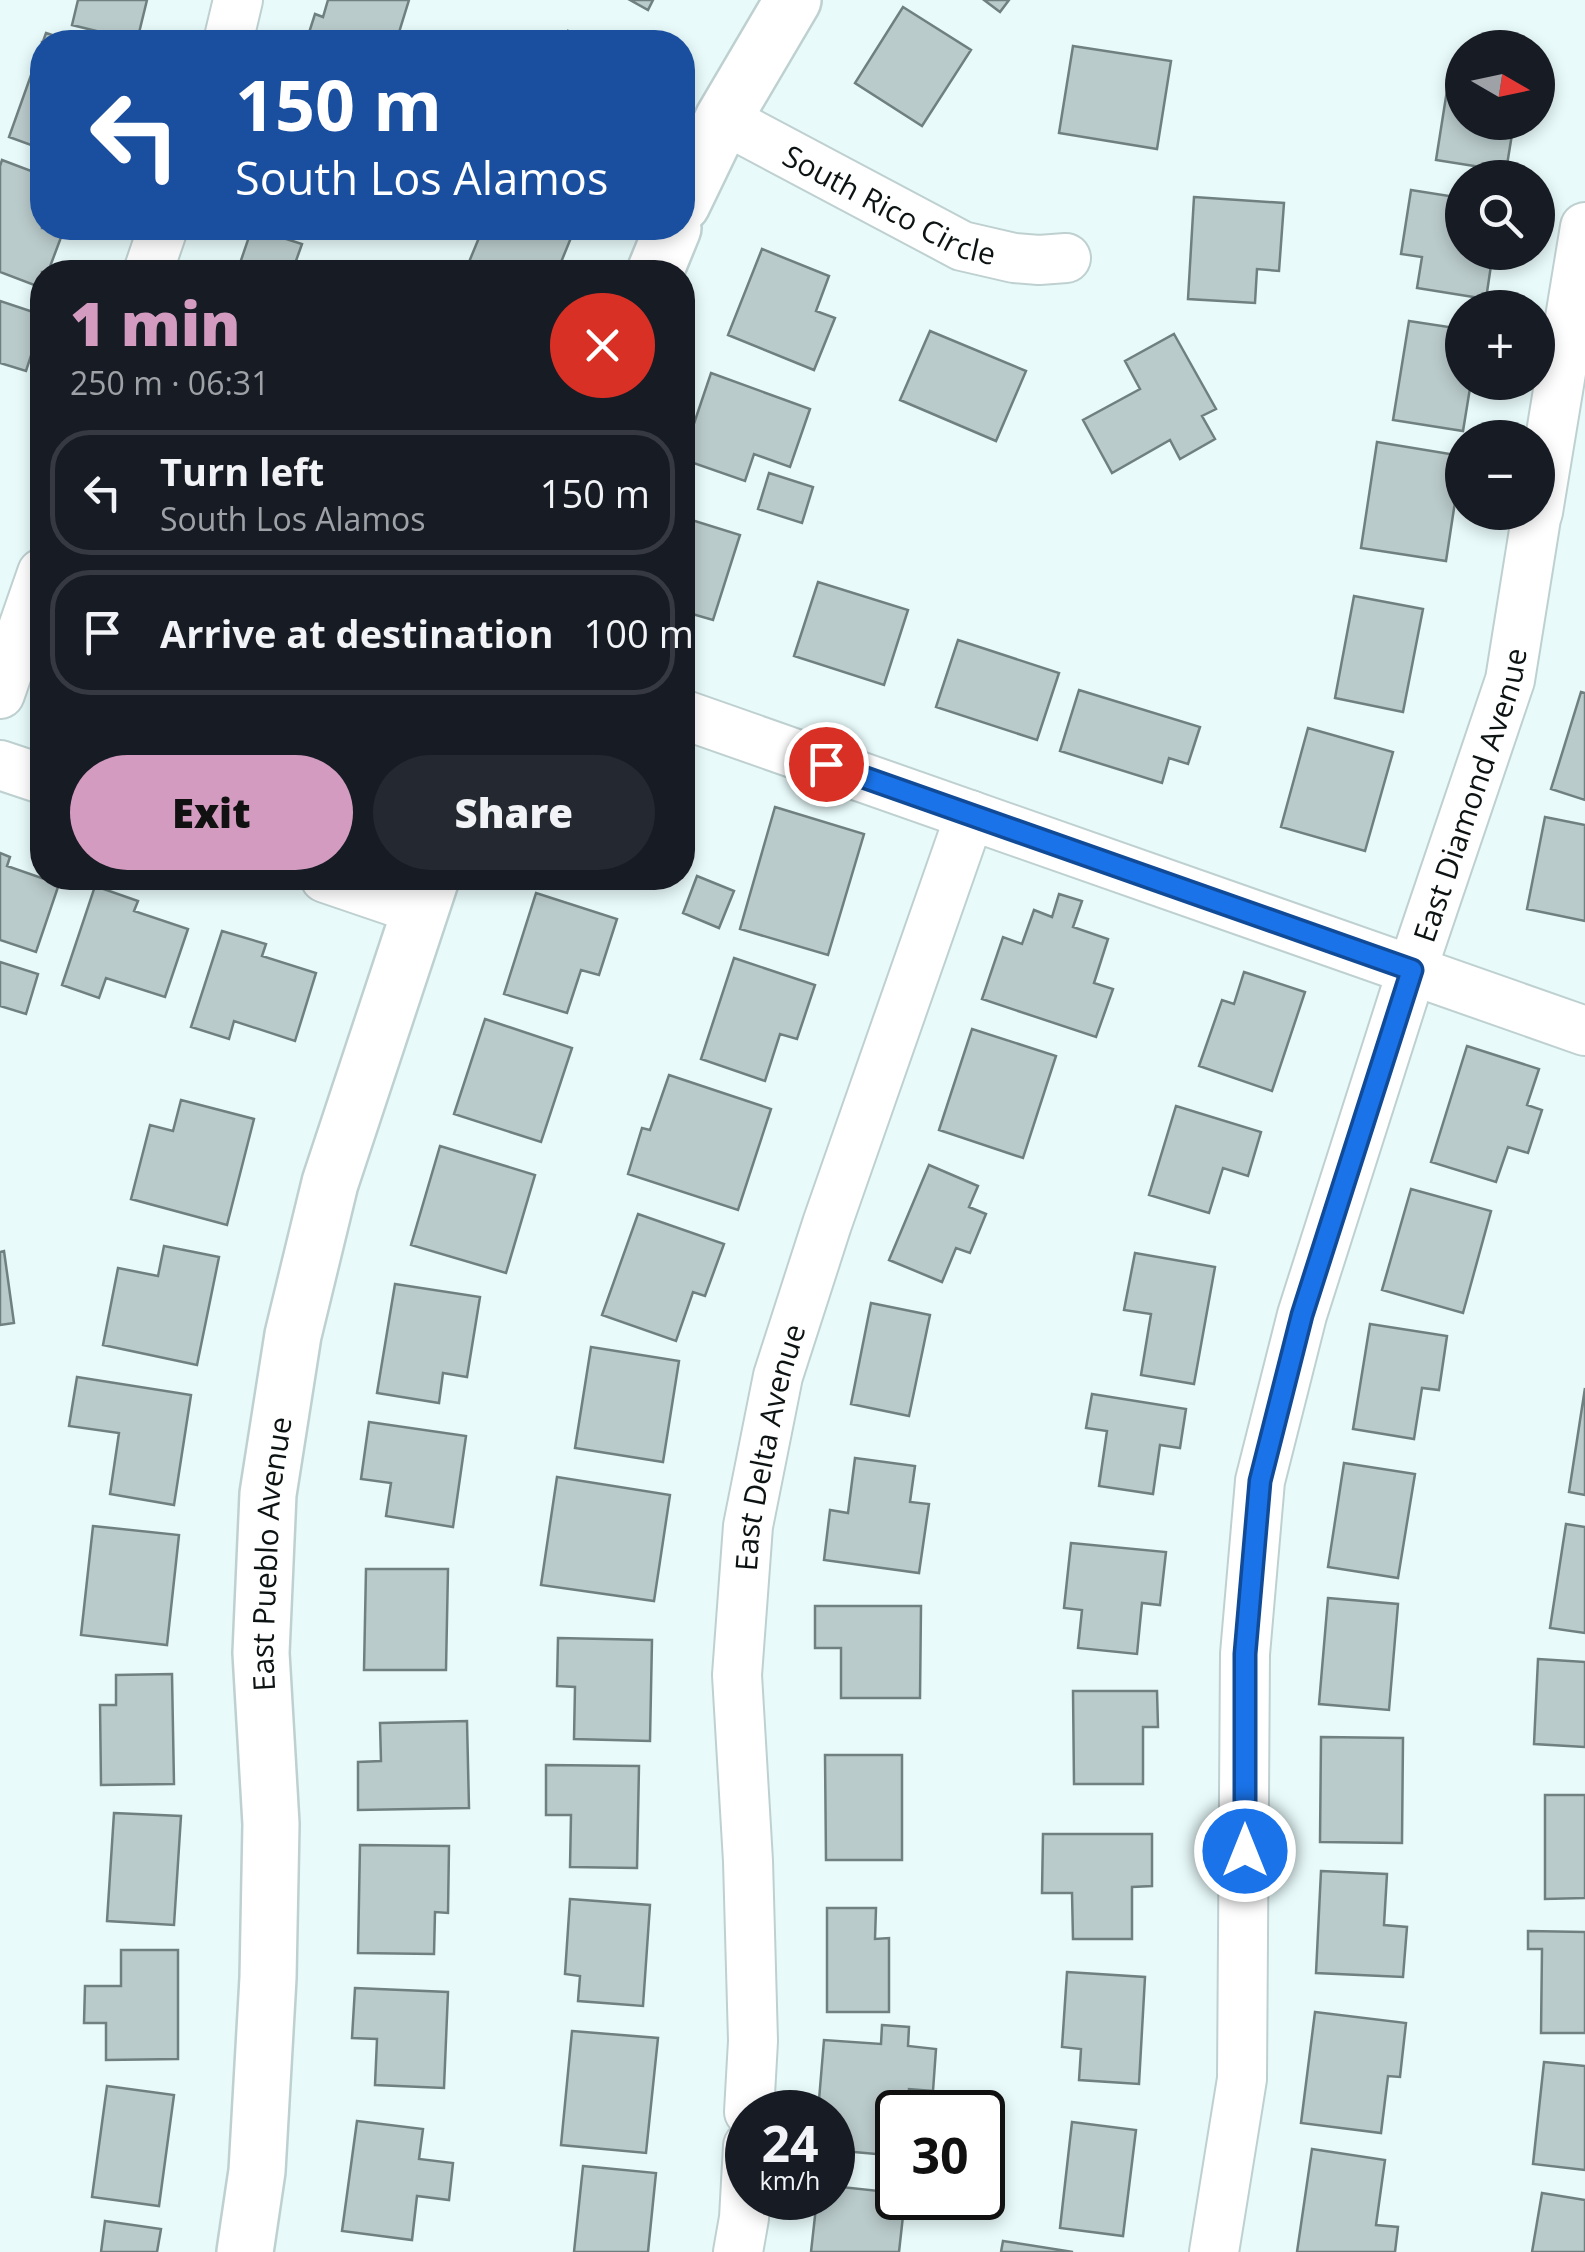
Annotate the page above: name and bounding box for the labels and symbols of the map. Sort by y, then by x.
north arrow [1445,30,1555,140]
street label: South Rico Circle [776,134,1000,274]
street label: East Diamond Avenue [1403,645,1535,947]
pin [784,722,869,807]
street label: East Delta Avenue [724,1318,814,1572]
street label: East Pueblo Avenue [240,1414,300,1693]
position arrow [1193,1799,1297,1903]
speed limit sign: 30 [875,2090,1005,2220]

